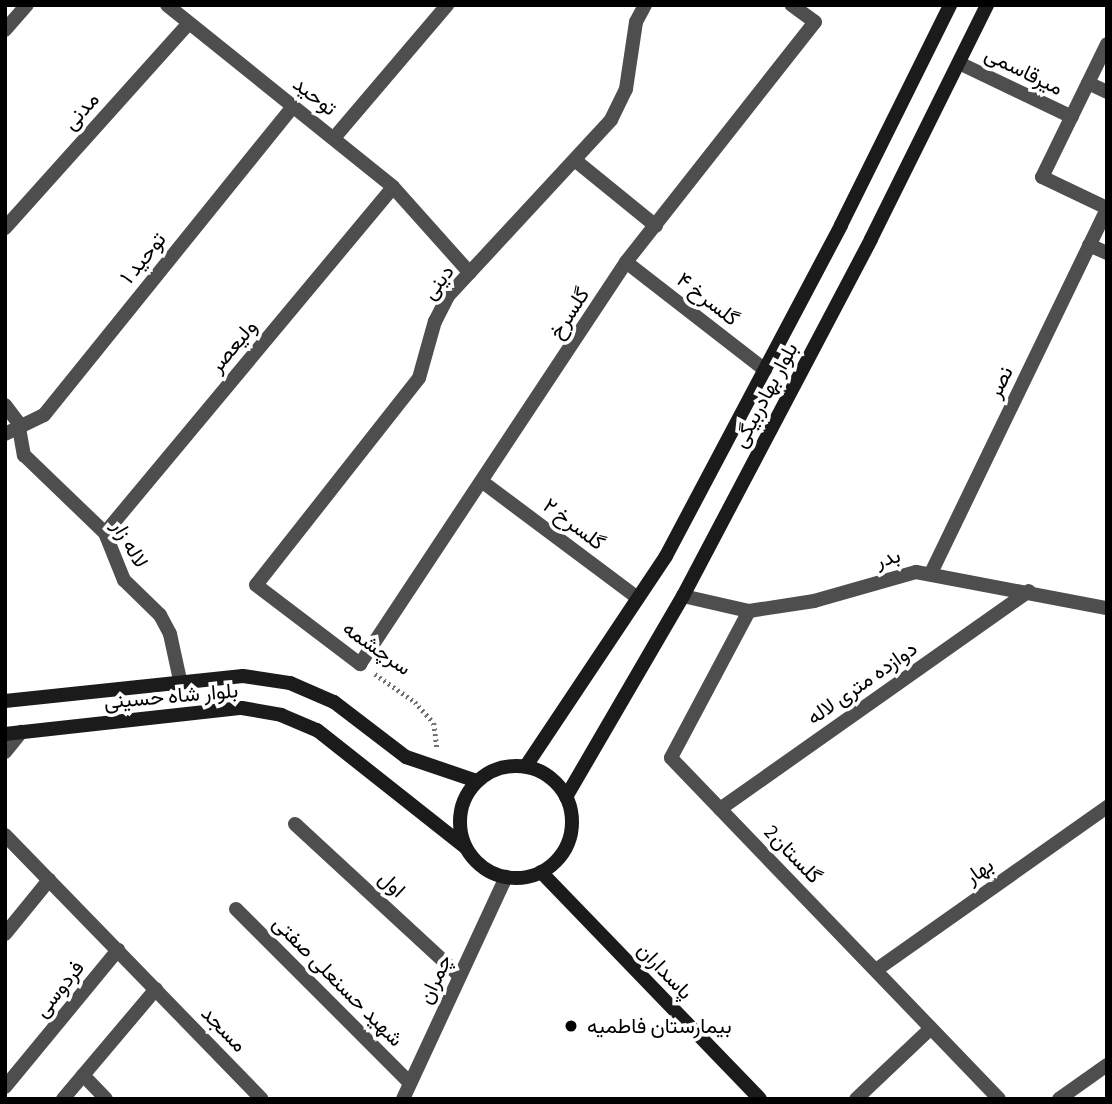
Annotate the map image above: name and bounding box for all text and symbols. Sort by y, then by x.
street label: میرقاسمی [981,41,1067,101]
street label: توحید [288,71,342,121]
street label: مدنی [58,87,104,135]
street label: توحید ۱ [115,227,171,289]
street label: دینی [417,260,459,304]
street label: گلسرخ ۴ [672,267,744,331]
street label: گلسرخ [543,283,595,343]
street label: ولیعصر [204,314,262,378]
street label: بلوار بهادربیگی [727,338,803,452]
street label: نصر [982,362,1018,402]
street label: گلسرخ ۲ [538,493,610,555]
street label: لاله زار [106,516,154,572]
street label: بدر [873,543,903,573]
street label: سرچشمه [338,615,416,681]
street label: دوازده متری لاله [802,636,922,730]
street label: بلوار شاه حسینی [103,678,239,714]
street label: گلستان2 [759,819,827,889]
street label: بهار [960,852,998,890]
street label: اول [373,865,411,903]
street label: شهید حسنعلی صفتی [267,910,409,1052]
street label: پاسداران [632,937,698,1005]
street label: چمران [413,950,457,1008]
street label: فردوسی [29,956,89,1022]
street label: مسجد [196,1001,252,1057]
place label: بیمارستان فاطمیه [587,1013,732,1039]
marker: بیمارستان فاطمیه [561,1016,581,1036]

